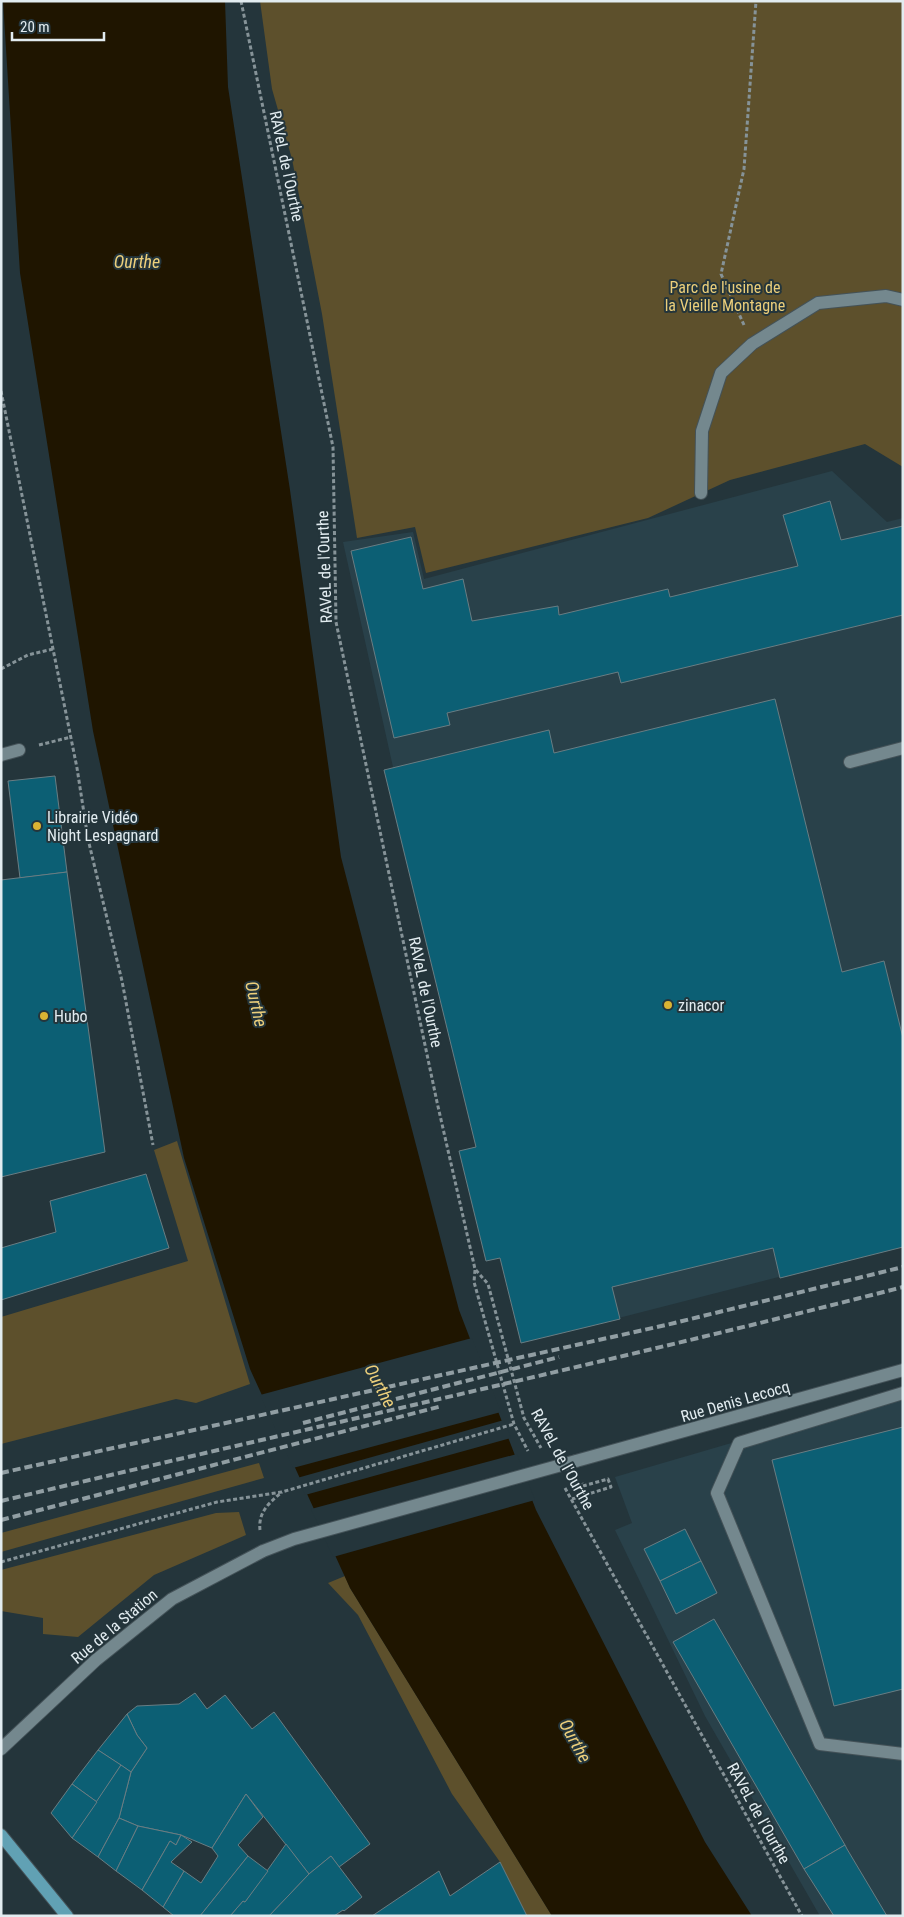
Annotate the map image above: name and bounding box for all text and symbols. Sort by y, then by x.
scale bar [12,10,105,42]
text: 20 m [20,18,50,36]
street label: RAVeL de l'Ourthe [266,109,308,223]
water label: Ourthe [114,251,160,272]
park label: Parc de l'usine de la Vieille Montagne [665,278,785,315]
street label: RAVeL de l'Ourthe [313,510,336,624]
place label: Librairie Vidéo Night Lespagnard [47,808,159,845]
marker: Librairie Vidéo Night Lespagnard [31,820,43,832]
street label: RAVeL de l'Ourthe [405,935,447,1049]
water label: Ourthe [241,979,272,1029]
place label: zinacor [678,996,725,1015]
marker: zinacor [662,999,674,1011]
place label: Hubo [54,1007,88,1026]
marker: Hubo [38,1010,50,1022]
water label: Ourthe [360,1360,401,1411]
street label: Rue Denis Lecocq [679,1377,792,1426]
street label: RAVeL de l'Ourthe [527,1405,598,1513]
street label: Rue de la Station [67,1585,161,1668]
water label: Ourthe [555,1715,596,1766]
street label: RAVeL de l'Ourthe [723,1759,794,1867]

